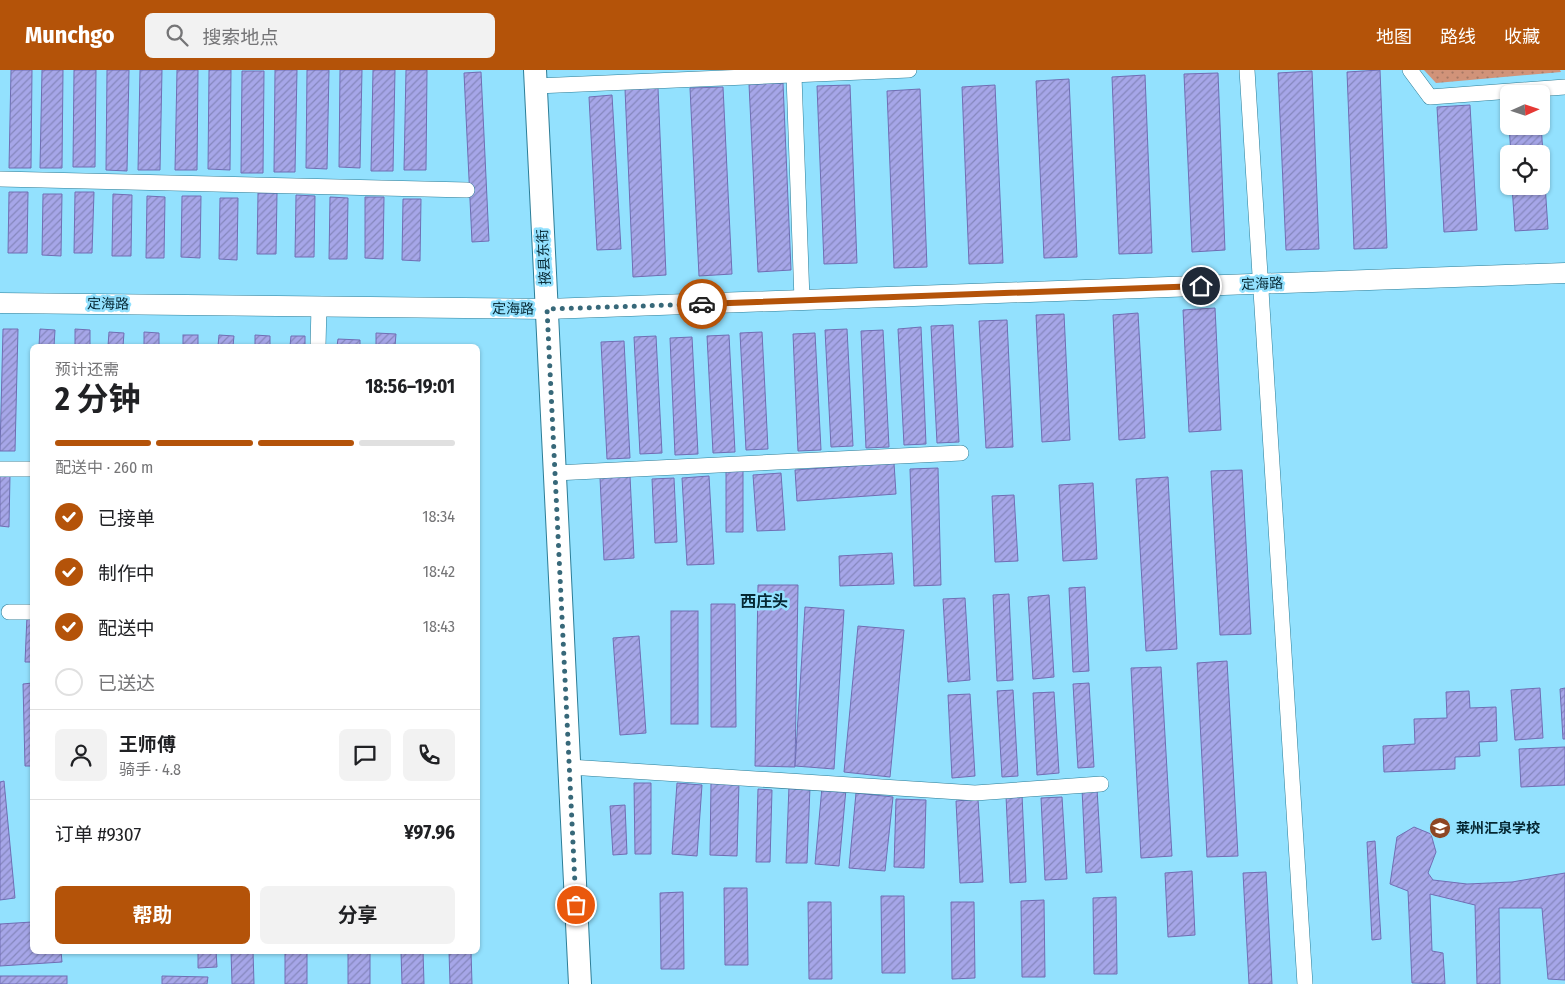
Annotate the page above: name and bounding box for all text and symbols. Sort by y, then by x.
search box [145,13,495,58]
text: Munchgo [25,21,115,49]
icon: search [163,21,191,49]
text: 搜索地点 [203,26,279,49]
text: 地图 [1376,26,1412,48]
text: 路线 [1440,26,1476,48]
text: 收藏 [1504,26,1540,48]
north arrow [1500,85,1550,135]
map controls [1500,85,1550,195]
button: locate [1500,145,1550,195]
street label: 掖县东街 [534,229,554,285]
pin [1180,265,1222,307]
icon: home [1187,272,1215,300]
street label: 定海路 [1241,275,1283,293]
courier [677,279,727,329]
icon: car [688,290,716,318]
street label: 定海路 [87,295,129,313]
street label: 定海路 [492,300,534,318]
text: 预计还需 [55,360,119,379]
text: 18:56–19:01 [365,375,455,398]
text: 2 分钟 [55,380,140,418]
text: 配送中 · 260 m [55,458,153,477]
icon: check [55,503,83,531]
text: 已接单 [98,507,155,530]
text: 18:34 [422,507,455,526]
icon: check [55,558,83,586]
text: 制作中 [98,562,155,585]
text: 18:42 [423,562,455,581]
district label: 西庄头 [740,592,788,611]
icon: check [55,613,83,641]
text: 配送中 [98,617,155,640]
text: 18:43 [423,617,455,636]
text: 已送达 [98,672,155,695]
button: person [55,729,107,781]
button: chat [339,729,391,781]
button: phone [403,729,455,781]
text: 王师傅 [119,733,176,756]
text: 骑手 · 4.8 [119,760,181,779]
school or university icon: 莱州汇泉学校 [1428,816,1452,840]
place label: 莱州汇泉学校 [1456,820,1540,837]
text: ¥97.96 [404,821,455,844]
text: 订单 #9307 [55,823,141,846]
pin [555,884,597,926]
button: 帮助 [55,886,250,944]
button: 分享 [260,886,455,944]
icon: bag [562,891,590,919]

